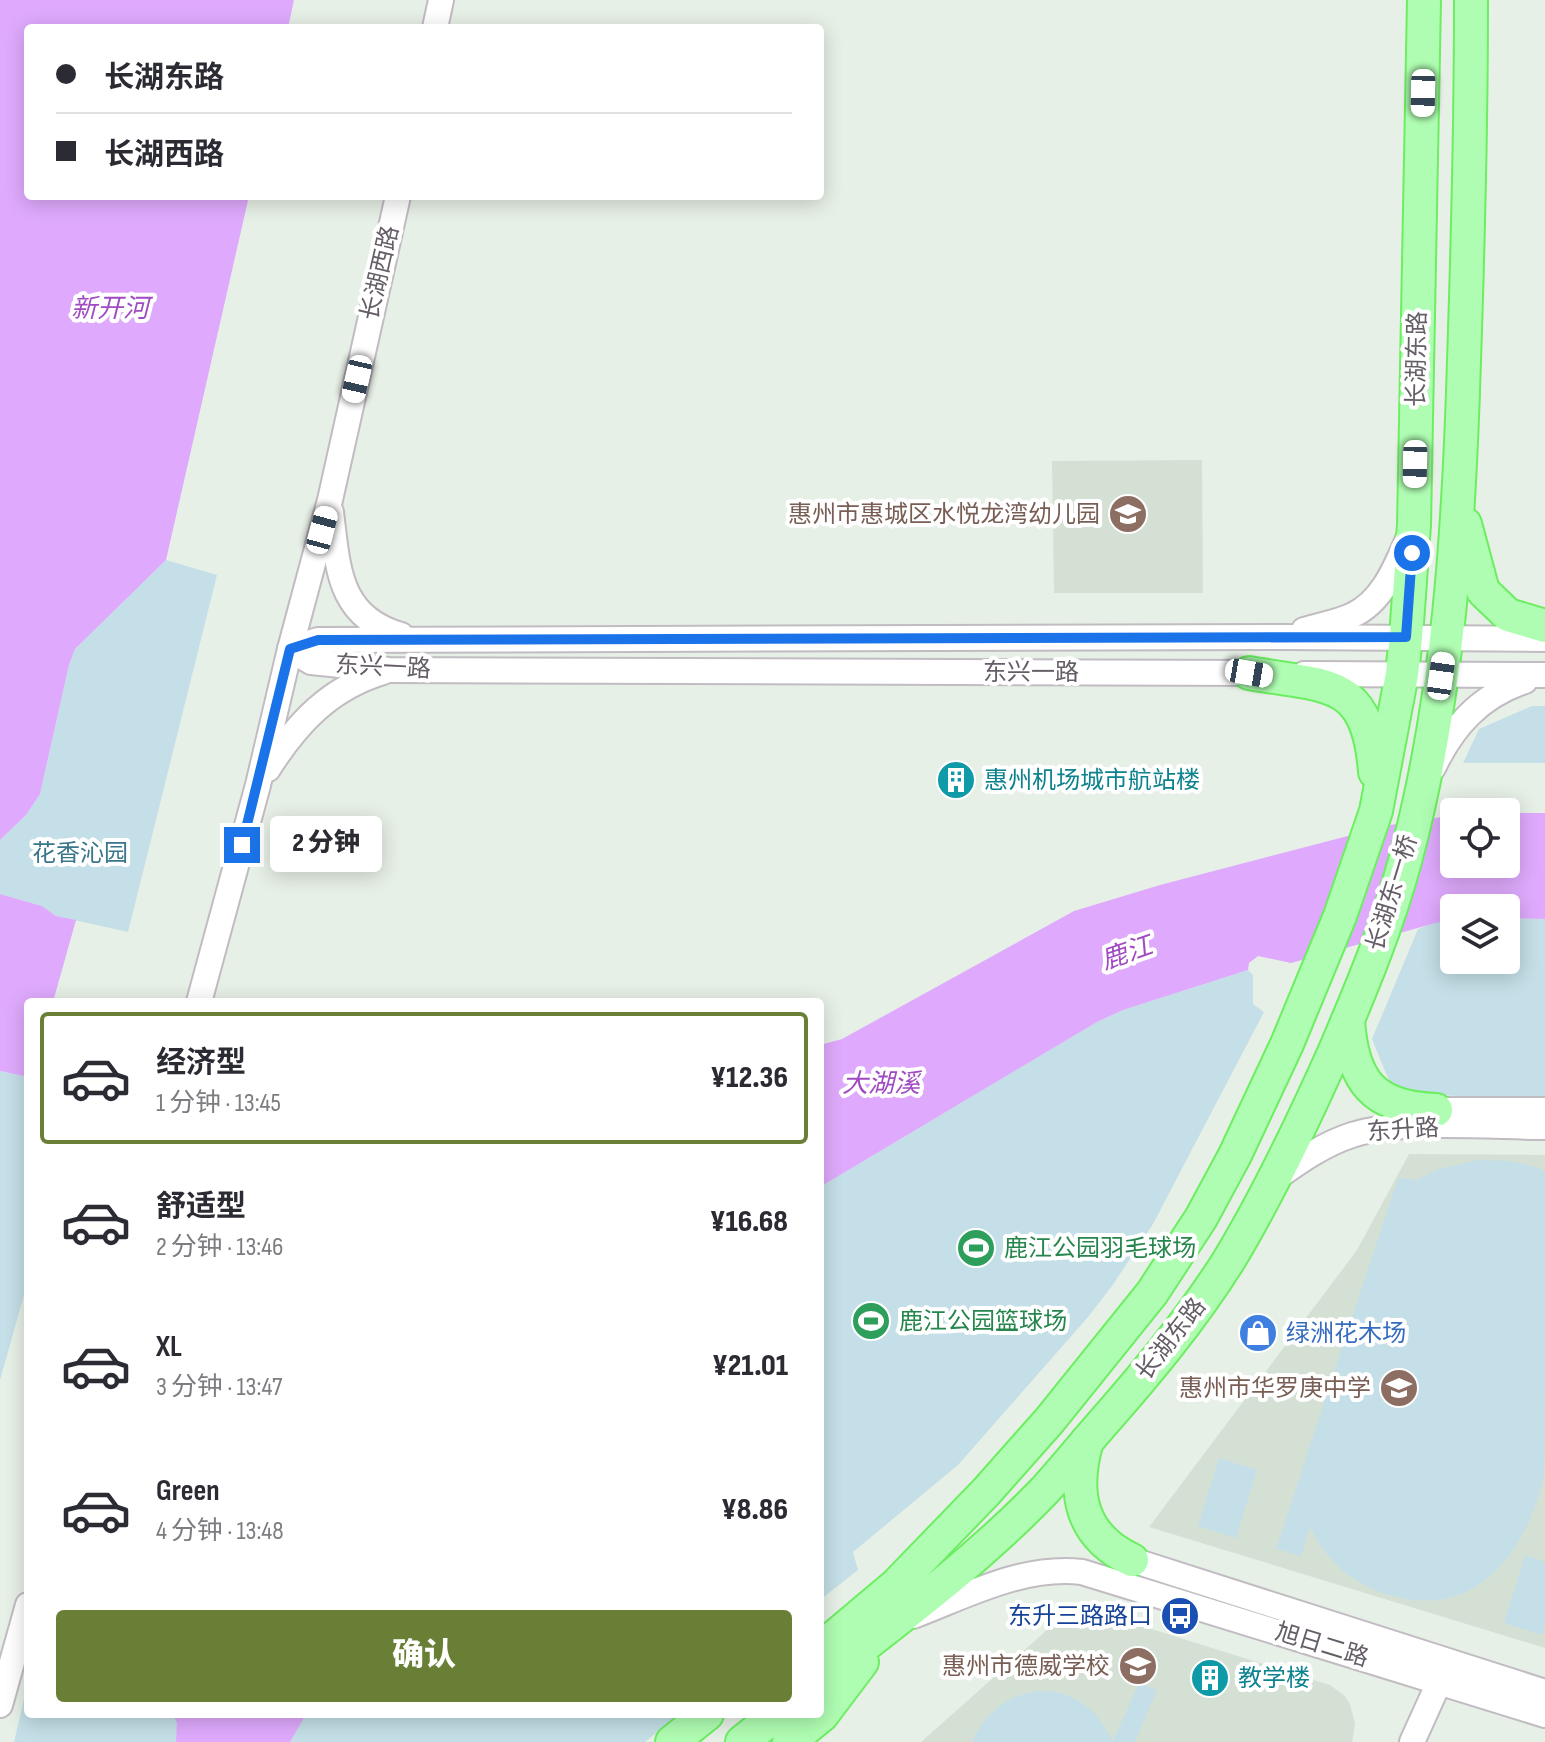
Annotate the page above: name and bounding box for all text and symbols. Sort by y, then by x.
text: 长湖东路 [104,60,224,96]
car [1411,69,1435,117]
text: 长湖西路 [104,137,224,173]
street label: 长湖西路 [355,223,405,323]
water label: 新开河 [71,294,154,325]
street label: 长湖东路 [1402,311,1432,407]
car [340,353,374,405]
car [1403,440,1427,488]
school or university icon: 惠州市惠城区水悦龙湾幼儿园 [1107,493,1149,535]
place label: 惠州市惠城区水悦龙湾幼儿园 [788,500,1100,529]
car [304,504,340,556]
route start [1394,535,1430,571]
street label: 东兴一路 [334,650,432,684]
car [1426,651,1456,701]
car [1223,657,1275,689]
street label: 东兴一路 [983,658,1079,687]
building icon: 惠州机场城市航站楼 [935,759,977,801]
place label: 惠州机场城市航站楼 [984,766,1200,795]
map controls [1440,798,1520,974]
button: locate [1440,798,1520,878]
callout: 2 分钟 [270,817,382,873]
route end [224,827,260,863]
text: 2 分钟 [292,828,360,859]
street label: 长湖东一桥 [1361,831,1423,955]
park label: 花香沁园 [32,839,128,868]
button: layers [1440,894,1520,974]
water label: 鹿江 [1097,930,1159,977]
icon: car [60,1042,132,1114]
text: 经济型 [156,1045,246,1081]
text: ¥12.36 [711,1060,788,1096]
water label: 大湖溪 [842,1069,923,1100]
text: 1 分钟 · 13:45 [156,1088,281,1119]
street label: 东升路 [1366,1113,1440,1147]
icon: car [60,1186,132,1258]
text: 舒适型 [156,1189,246,1225]
text: ¥16.68 [710,1204,788,1240]
sports icon: 鹿江公园羽毛球场 [955,1227,997,1269]
text: 2 分钟 · 13:46 [156,1232,283,1263]
place label: 鹿江公园羽毛球场 [1004,1234,1196,1263]
street label: 长湖东路 [1130,1292,1212,1386]
sports icon: 鹿江公园篮球场 [850,1300,892,1342]
place label: 鹿江公园篮球场 [899,1307,1067,1336]
shop icon: 绿洲花木场 [1237,1312,1279,1354]
place label: 绿洲花木场 [1286,1319,1406,1348]
text: XL [156,1329,182,1365]
icon: car [60,1330,132,1402]
text: ¥21.01 [712,1348,788,1384]
school or university icon: 惠州市华罗庚中学 [1378,1367,1420,1409]
text: 3 分钟 · 13:47 [156,1372,282,1403]
place label: 惠州市华罗庚中学 [1179,1374,1371,1403]
text: Green [156,1473,220,1509]
icon: car [60,1474,132,1546]
text: ¥8.86 [721,1492,788,1528]
text: 4 分钟 · 13:48 [156,1516,284,1547]
bus stop icon: 东升三路路口 [1159,1595,1201,1637]
place label: 东升三路路口 [1008,1602,1152,1631]
button: 确认 [56,1610,792,1702]
street label: 旭日二路 [1272,1617,1372,1673]
school or university icon: 惠州市德威学校 [1117,1645,1159,1687]
place label: 惠州市德威学校 [942,1652,1110,1681]
building icon: 教学楼 [1189,1657,1231,1699]
place label: 教学楼 [1238,1664,1310,1693]

